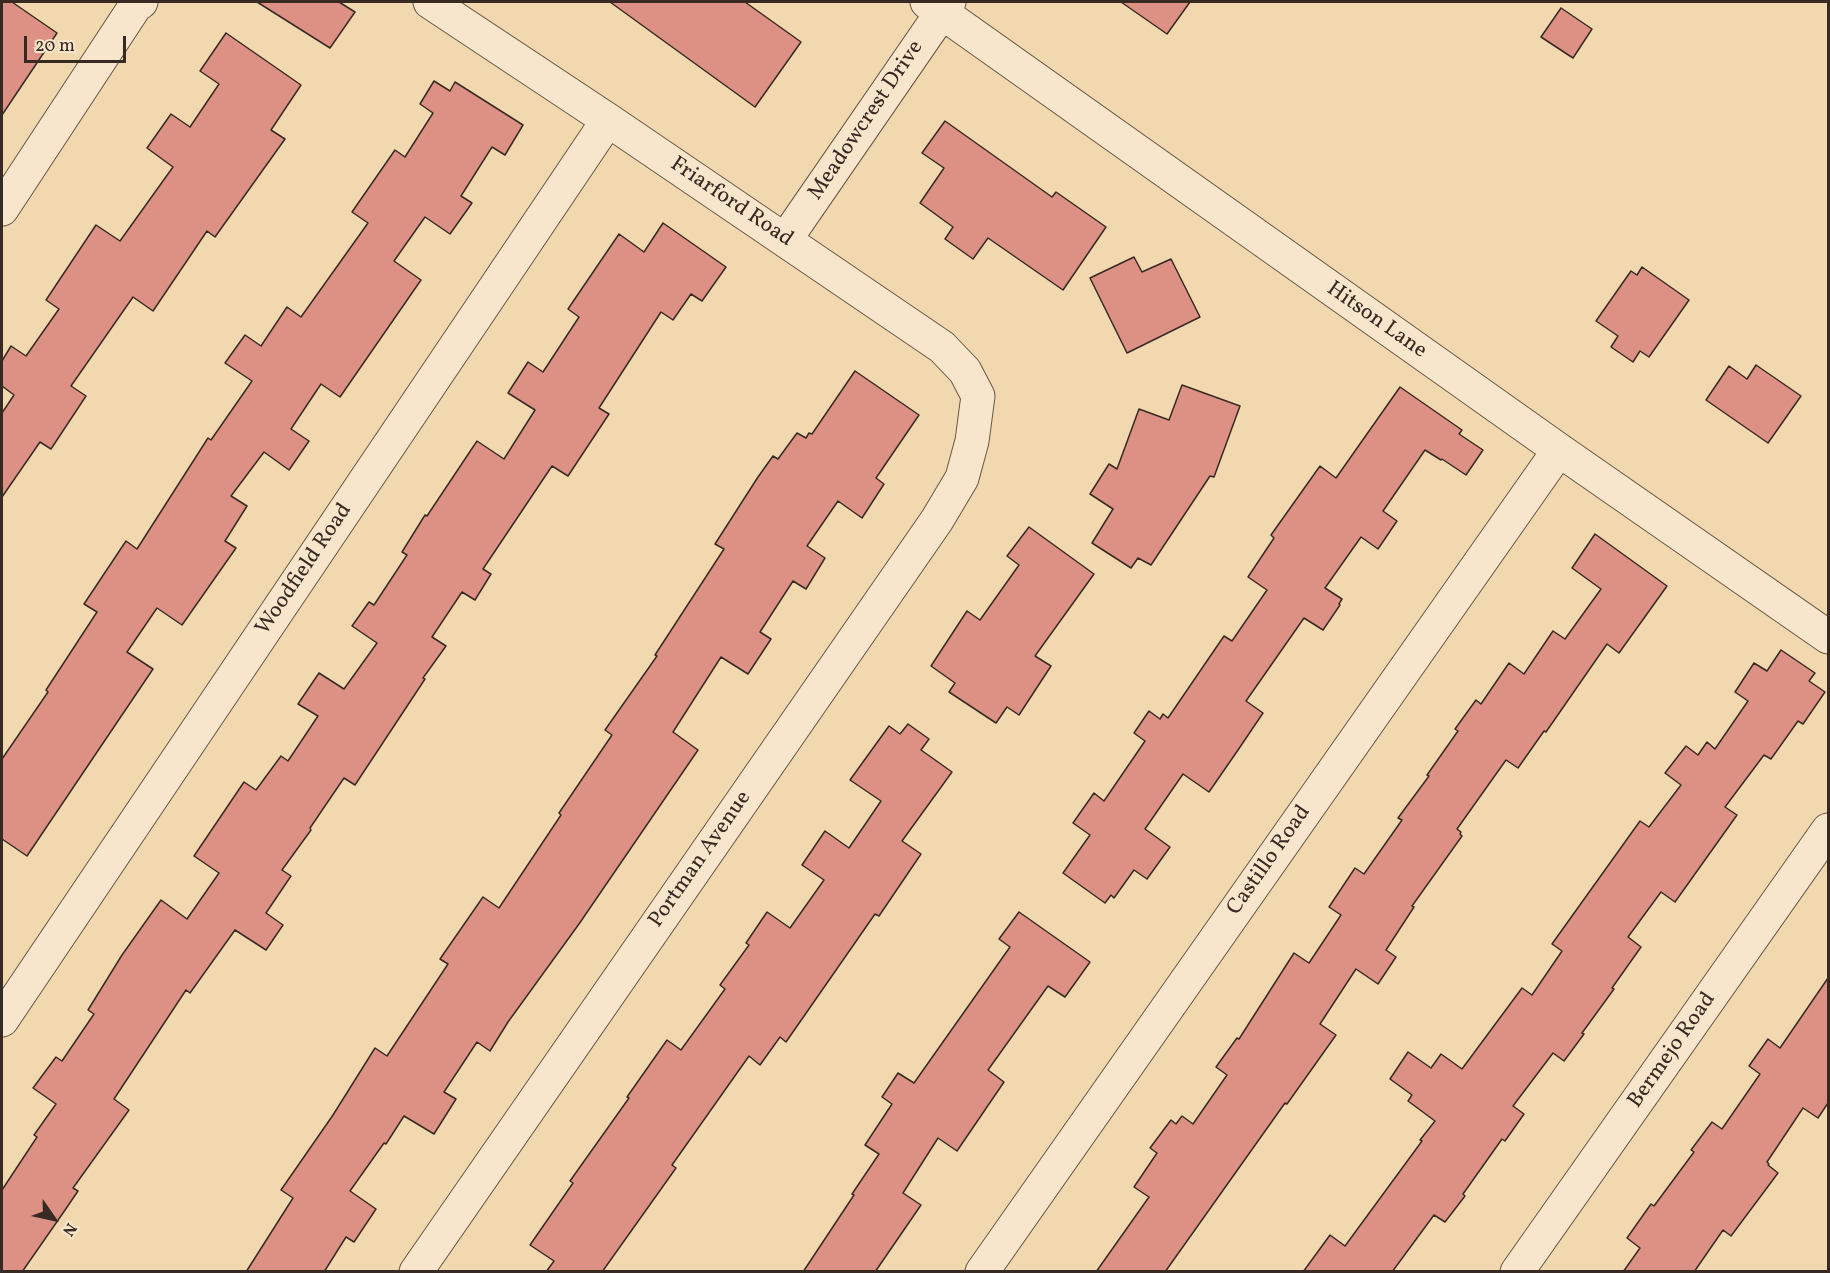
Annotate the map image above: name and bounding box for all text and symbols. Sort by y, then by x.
scale bar [27,24,129,62]
text: 20 m [35,34,75,59]
street label: Meadowcrest Drive [804,36,930,206]
street label: Friarford Road [664,152,798,254]
street label: Hitson Lane [1321,277,1431,365]
street label: Woodfield Road [251,499,359,641]
street label: Portman Avenue [644,787,758,933]
street label: Castillo Road [1222,801,1318,921]
street label: Bermejo Road [1623,988,1723,1114]
north arrow [24,1189,84,1249]
text: N [57,1218,81,1240]

